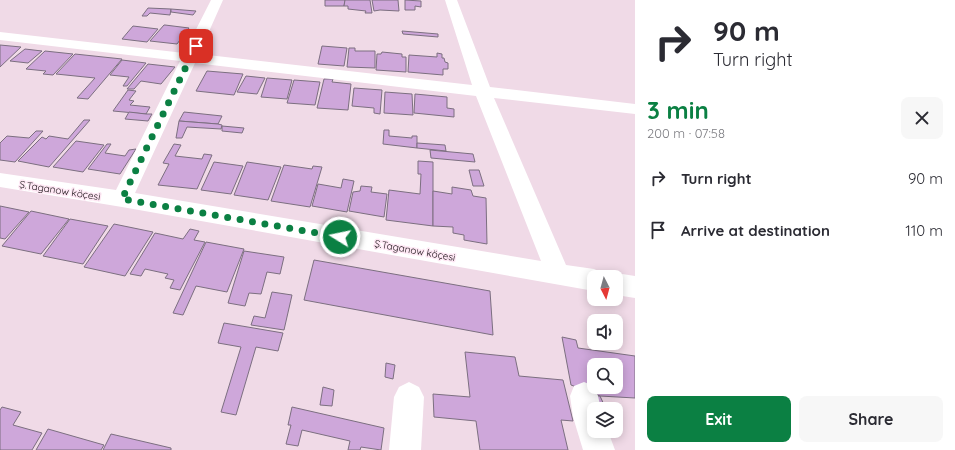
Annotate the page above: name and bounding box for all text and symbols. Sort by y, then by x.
text: 90 m [713,13,780,48]
icon: right [647,16,699,68]
pin [179,29,213,63]
icon: arrive [185,35,207,57]
text: Turn right [713,48,793,71]
text: 3 min [647,95,709,125]
button: close [901,97,943,139]
text: 200 m · 07:58 [647,125,725,141]
icon: right [647,167,669,189]
text: Turn right [681,169,752,188]
text: 90 m [908,169,943,188]
street label: Ş.Taganow köçesi [18,178,101,203]
position arrow [319,216,361,258]
icon: arrive [647,219,669,241]
text: Arrive at destination [681,221,830,240]
text: 110 m [905,221,943,240]
street label: Ş.Taganow köçesi [373,237,456,264]
north arrow [587,270,623,306]
map controls [587,270,623,438]
button: sound [587,314,623,350]
button: search [587,358,623,394]
button: Exit [647,396,791,442]
button: Share [799,396,943,442]
button: layers [587,402,623,438]

